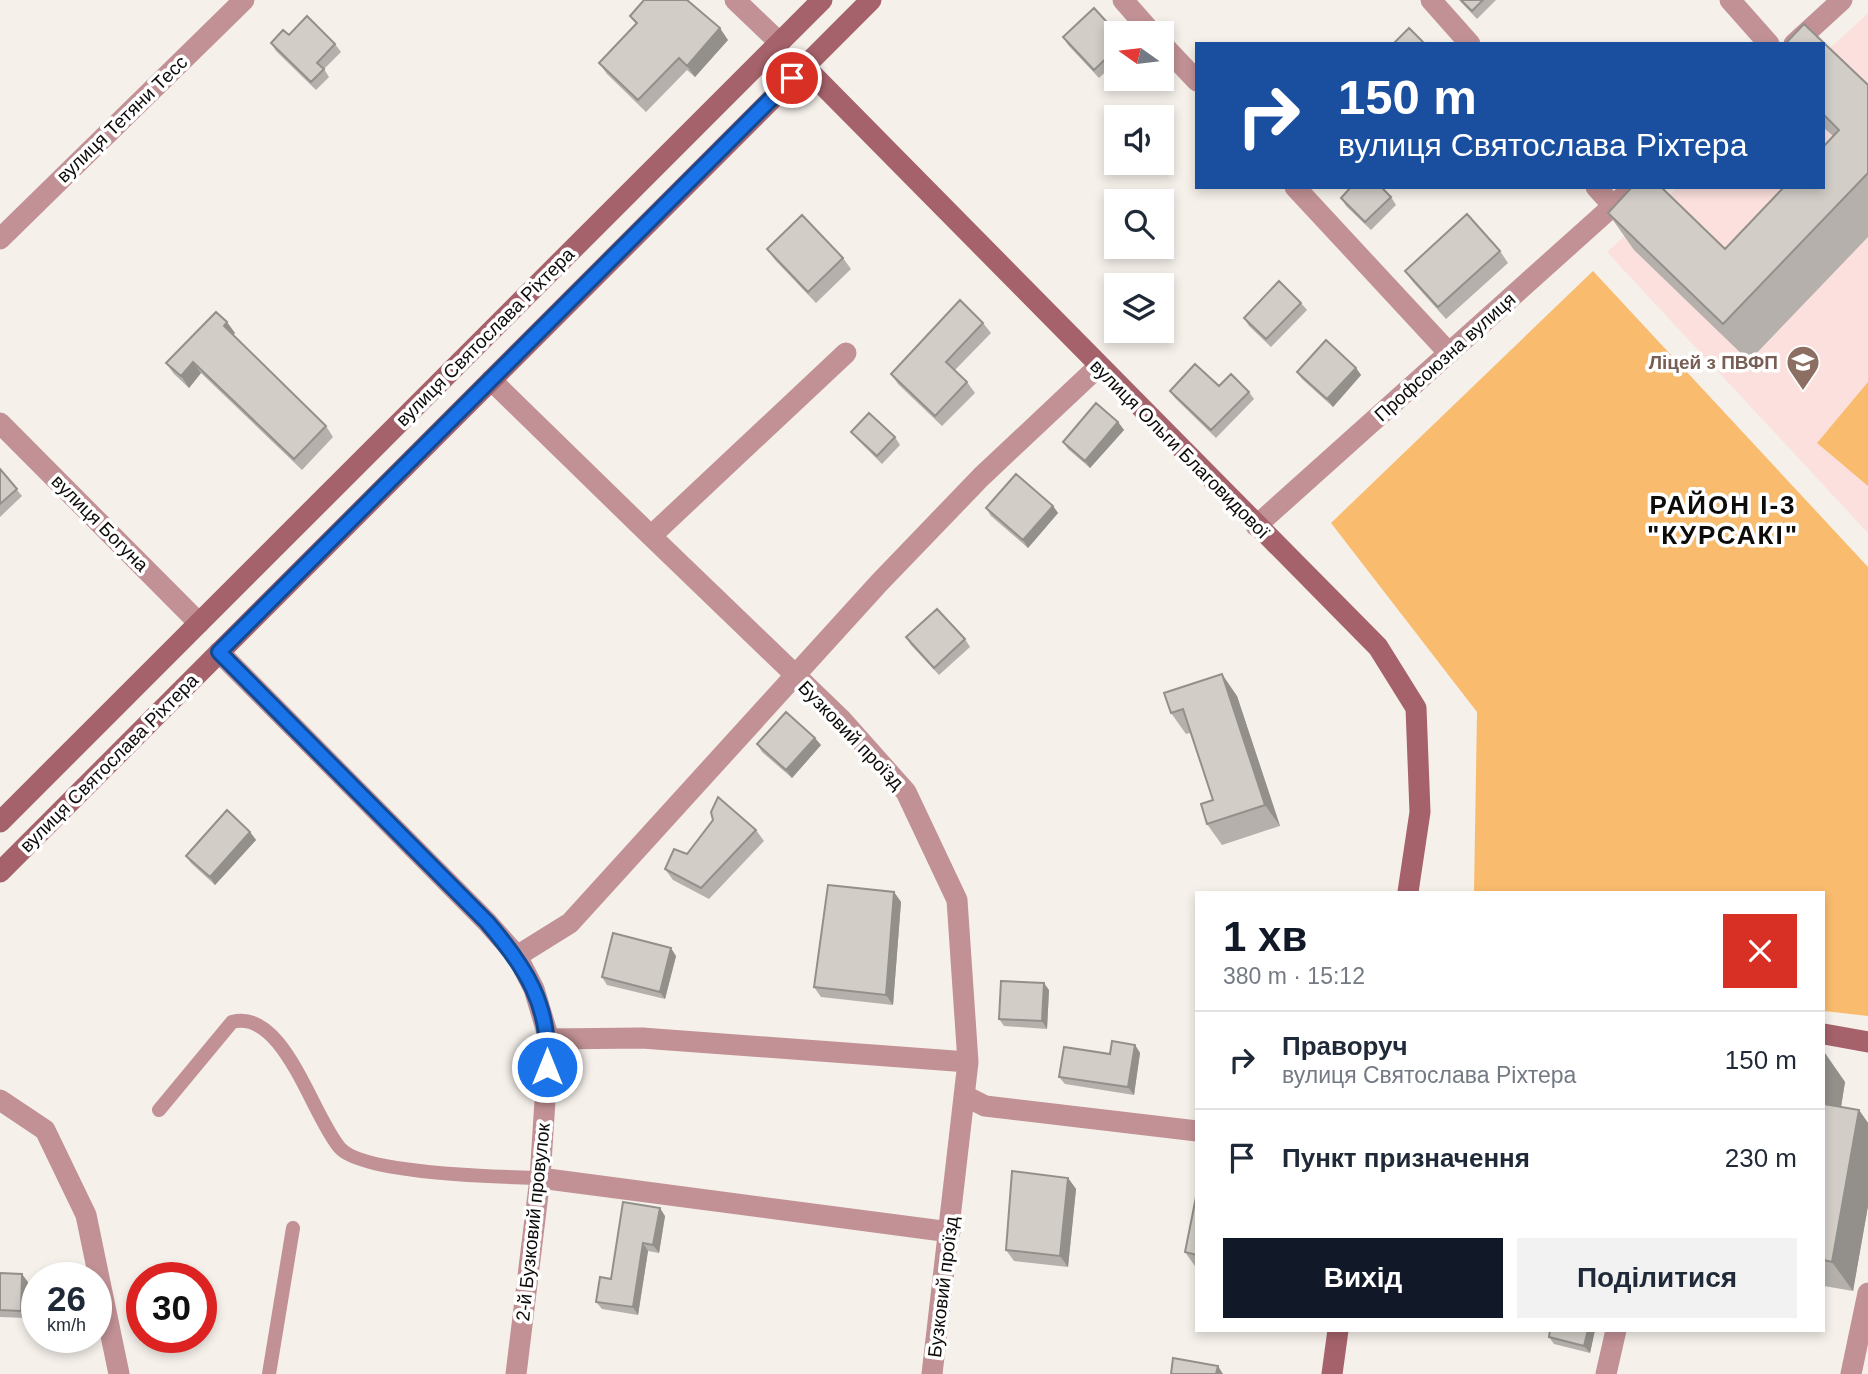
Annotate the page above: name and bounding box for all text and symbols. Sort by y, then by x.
north arrow [1104,21,1174,91]
map controls [1104,21,1174,343]
pin [762,48,822,108]
street label: вулиця Тетяни Тесс [53,51,191,187]
icon: arrive [773,59,811,97]
icon: right [1223,70,1314,161]
text: 150 m [1338,70,1477,124]
button: sound [1104,105,1174,175]
text: вулиця Святослава Ріхтера [1338,127,1747,163]
button: search [1104,189,1174,259]
street label: вулиця Святослава Ріхтера [392,243,579,430]
button: layers [1104,273,1174,343]
street label: Профсоюзна вулиця [1370,288,1520,426]
school or university icon: Ліцей з ПВФП [1784,343,1822,392]
place label: Ліцей з ПВФП [1649,352,1778,373]
street label: вулиця Ольги Благовидової [1086,355,1274,543]
street label: вулиця Богуна [48,471,153,576]
district label: РАЙОН І-3 "КУРСАКІ" [1647,490,1799,550]
street label: вулиця Святослава Ріхтера [16,669,203,856]
street label: Бузковий проїзд [794,677,908,793]
text: 1 хв [1223,913,1307,960]
button: close [1723,914,1797,988]
text: 380 m · 15:12 [1223,963,1365,989]
position arrow [510,1030,584,1104]
text: Праворуч [1282,1031,1408,1061]
icon: right [1223,1041,1261,1079]
text: 150 m [1725,1045,1797,1075]
text: вулиця Святослава Ріхтера [1282,1062,1576,1088]
street label: 2-й Бузковий провулок [512,1121,554,1322]
icon: arrive [1223,1139,1261,1177]
text: Пункт призначення [1282,1143,1530,1173]
text: 230 m [1725,1143,1797,1173]
street label: Бузковий проїзд [924,1215,962,1359]
button: Вихід [1223,1238,1503,1318]
button: Поділитися [1517,1238,1797,1318]
speed limit sign: 30 [126,1262,217,1353]
text: 26 [47,1279,86,1318]
text: km/h [47,1315,86,1335]

